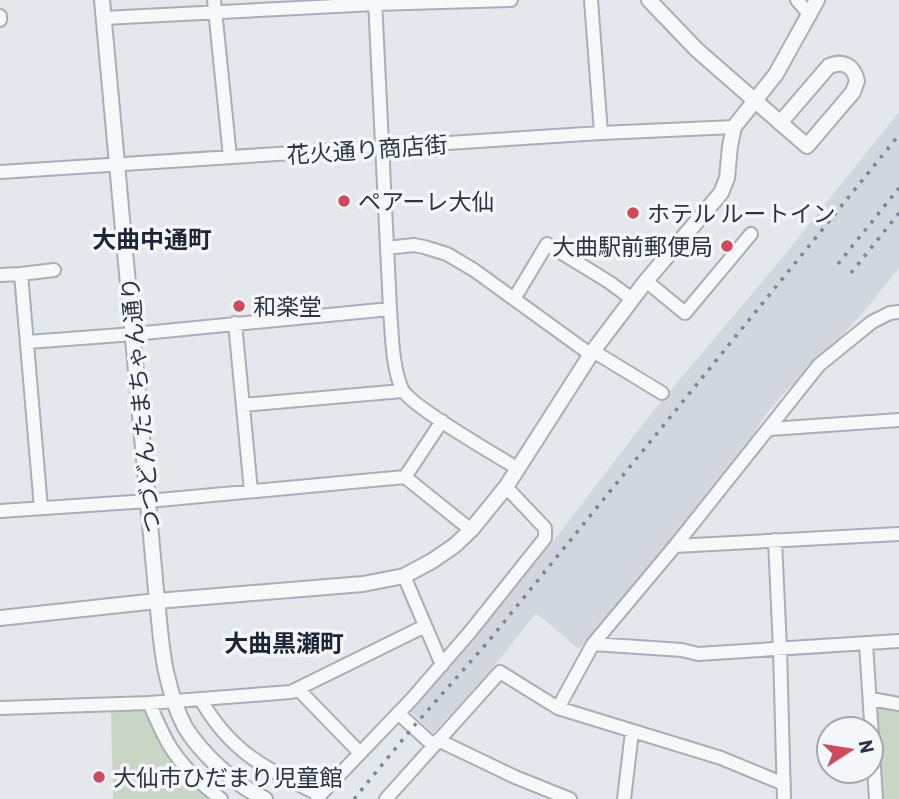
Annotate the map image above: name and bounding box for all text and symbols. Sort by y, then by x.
street label: 花火通り商店街 [286,129,448,169]
place label: ペアーレ大仙 [358,187,495,215]
marker: ペアーレ大仙 [336,193,352,209]
place label: ホテル ルートイン [647,199,836,227]
marker: ホテル ルートイン [625,205,641,221]
district label: 大曲中通町 [92,224,212,253]
place label: 大曲駅前郵便局 [552,232,713,260]
marker: 大曲駅前郵便局 [719,238,735,254]
street label: つづどん たまちゃん通り [115,276,165,534]
place label: 和楽堂 [253,292,322,320]
marker: 和楽堂 [231,298,247,314]
district label: 大曲黒瀬町 [224,628,344,657]
north arrow [815,715,885,785]
text: N [855,738,880,755]
place label: 大仙市ひだまり児童館 [113,763,343,791]
marker: 大仙市ひだまり児童館 [91,769,107,785]

